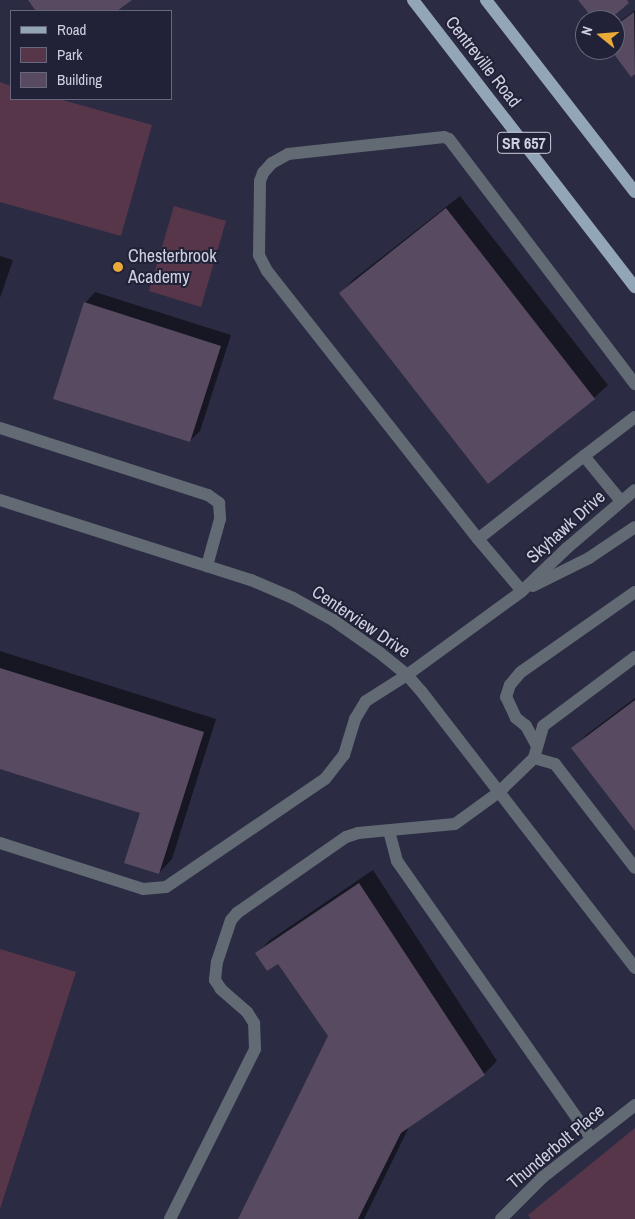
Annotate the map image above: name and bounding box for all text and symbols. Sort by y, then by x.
legend [10,10,172,100]
north arrow [575,10,625,60]
street label: Centreville Road [441,12,525,112]
text: Road [57,19,86,40]
text: N [577,24,596,38]
text: Park [57,44,82,65]
text: Building [57,69,102,90]
road number: SR 657 [496,130,552,156]
place label: Chesterbrook Academy [128,246,217,288]
marker: Chesterbrook Academy [112,261,124,273]
street label: Skyhawk Drive [522,486,610,568]
street label: Centerview Drive [308,581,414,663]
street label: Thunderbolt Place [503,1100,609,1194]

